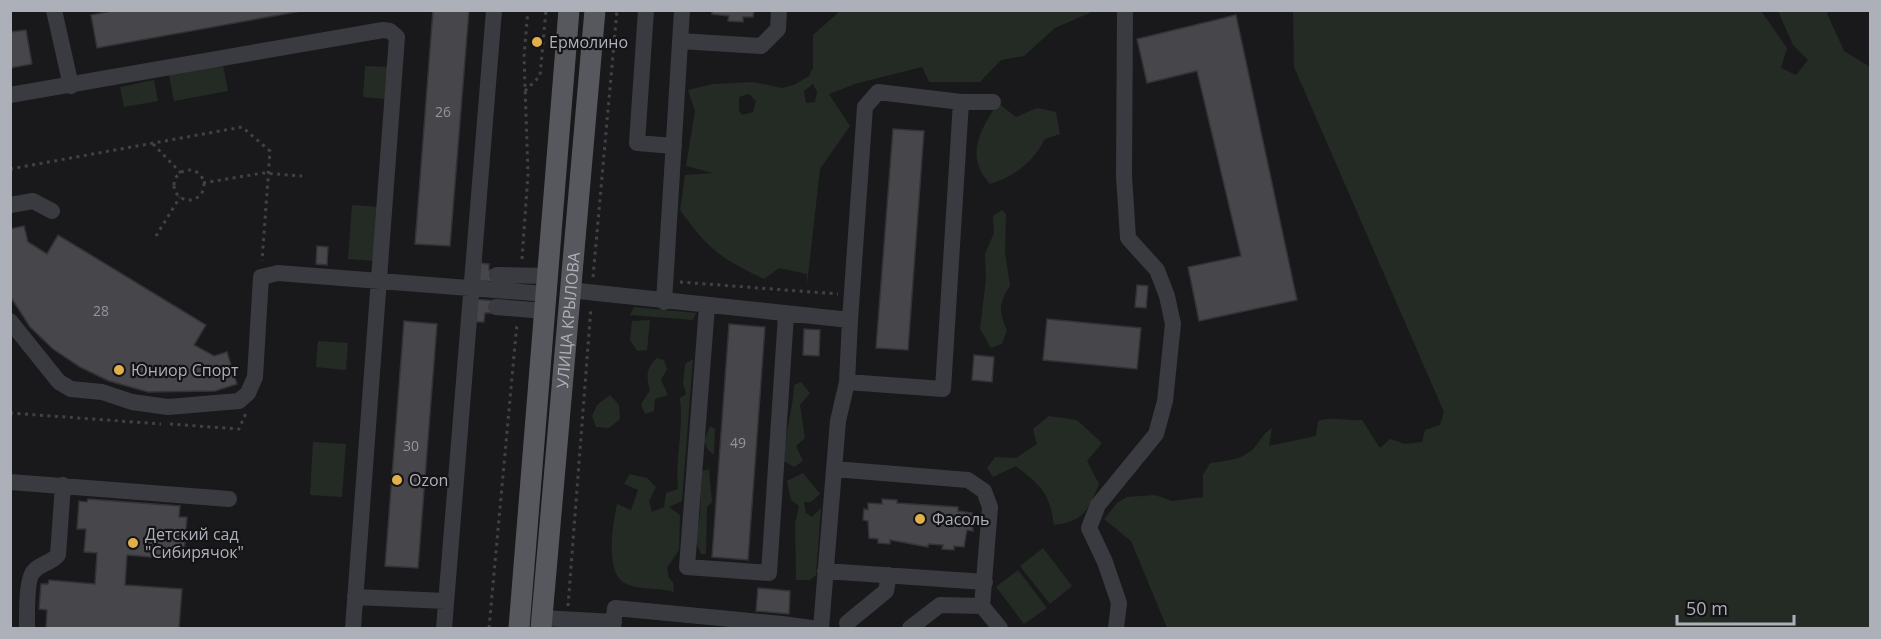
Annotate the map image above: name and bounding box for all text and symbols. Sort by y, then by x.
place label: Ермолино [549,31,628,53]
marker: Ермолино [530,35,544,49]
house number: 26 [435,102,451,121]
street label: УЛИЦА КРЫЛОВА [551,250,585,389]
house number: 28 [93,301,109,320]
place label: Юниор Спорт [131,359,239,381]
marker: Юниор Спорт [112,363,126,377]
house number: 49 [730,433,746,452]
house number: 30 [403,436,419,455]
place label: Ozon [409,469,448,491]
marker: Ozon [390,473,404,487]
place label: Фасоль [932,508,990,530]
marker: Фасоль [913,512,927,526]
place label: Детский сад "Сибирячок" [145,523,244,563]
marker: Детский сад "Сибирячок" [126,536,140,550]
scale bar [1677,588,1794,626]
text: 50 m [1686,596,1728,620]

